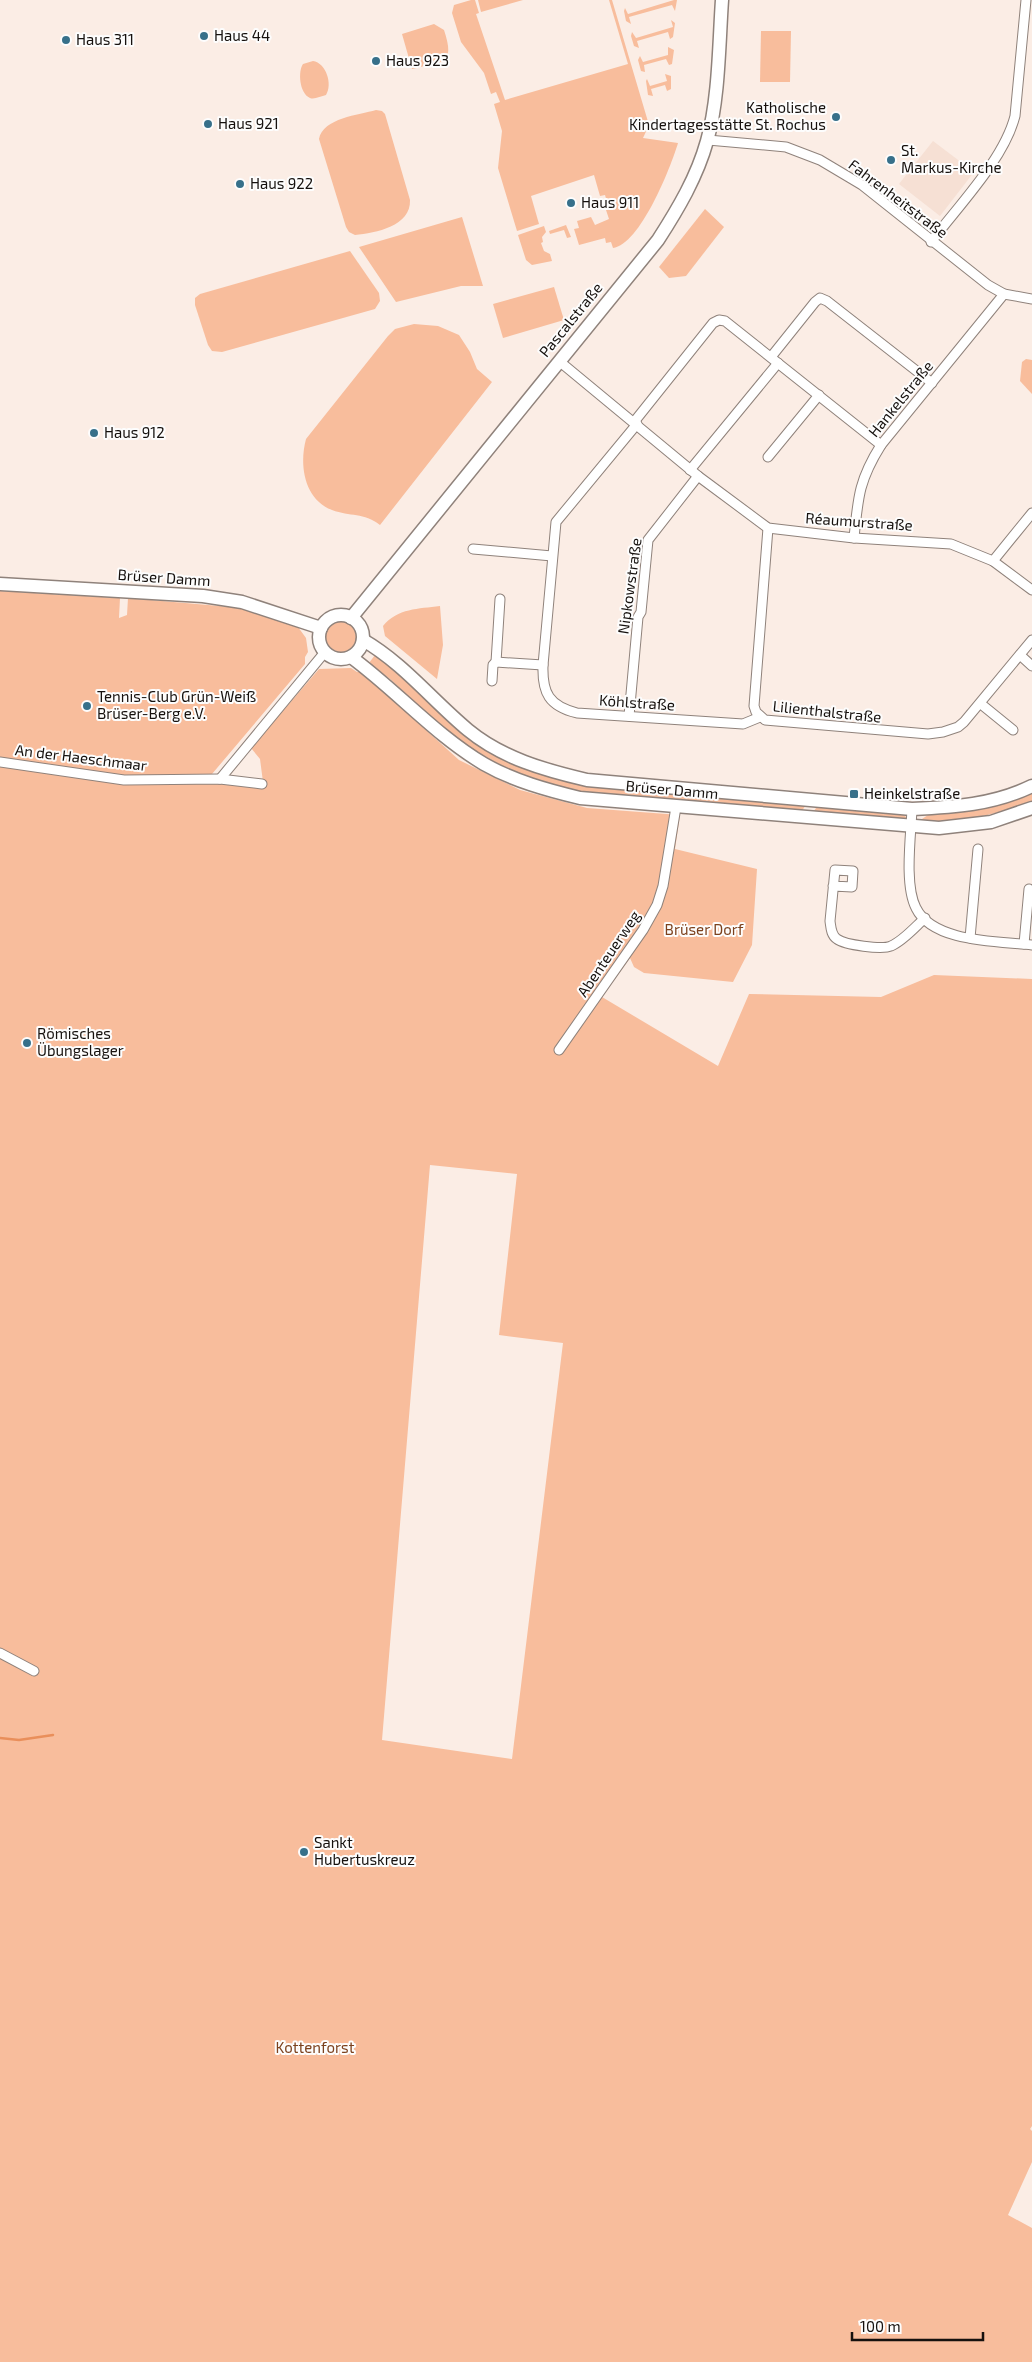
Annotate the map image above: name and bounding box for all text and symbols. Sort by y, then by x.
place label: Haus 44 [214,26,270,44]
place label: Haus 311 [76,30,134,48]
marker: Haus 44 [198,30,210,42]
marker: Haus 311 [60,34,72,46]
place label: Haus 923 [386,51,449,69]
marker: Haus 923 [370,55,382,67]
place label: Katholische Kindertagesstätte St. Rochus [629,98,826,133]
marker: Katholische Kindertagesstätte St. Rochus [830,111,842,123]
place label: Haus 921 [218,114,279,132]
marker: Haus 921 [202,118,214,130]
place label: St. Markus-Kirche [901,141,1001,176]
marker: St. Markus-Kirche [885,154,897,166]
street label: Fahrenheitstraße [846,155,952,241]
place label: Haus 922 [250,174,313,192]
marker: Haus 922 [234,178,246,190]
place label: Haus 911 [581,193,639,211]
marker: Haus 911 [565,197,577,209]
street label: Pascalstraße [535,279,606,360]
street label: Hankelstraße [864,357,936,440]
place label: Haus 912 [104,423,165,441]
marker: Haus 912 [88,427,100,439]
street label: Réaumurstraße [805,508,913,534]
street label: Nipkowstraße [613,537,645,635]
street label: Brüser Damm [117,565,211,589]
place label: Tennis-Club Grün-Weiß Brüser-Berg e.V. [97,687,256,722]
street label: Köhlstraße [598,690,676,714]
street label: Lilienthalstraße [772,696,882,726]
marker: Tennis-Club Grün-Weiß Brüser-Berg e.V. [81,700,93,712]
street label: An der Haeschmaar [14,740,148,774]
street label: Brüser Damm [625,776,719,802]
place label: Heinkelstraße [864,784,960,802]
marker: Heinkelstraße [848,788,860,800]
street label: Abenteuerweg [573,907,644,1000]
park label: Brüser Dorf [665,920,744,938]
place label: Römisches Übungslager [37,1024,124,1059]
marker: Römisches Übungslager [21,1037,33,1049]
place label: Sankt Hubertuskreuz [314,1833,415,1868]
marker: Sankt Hubertuskreuz [298,1846,310,1858]
park label: Kottenforst [276,2038,355,2056]
scale bar [852,2310,983,2342]
text: 100 m [860,2317,901,2335]

